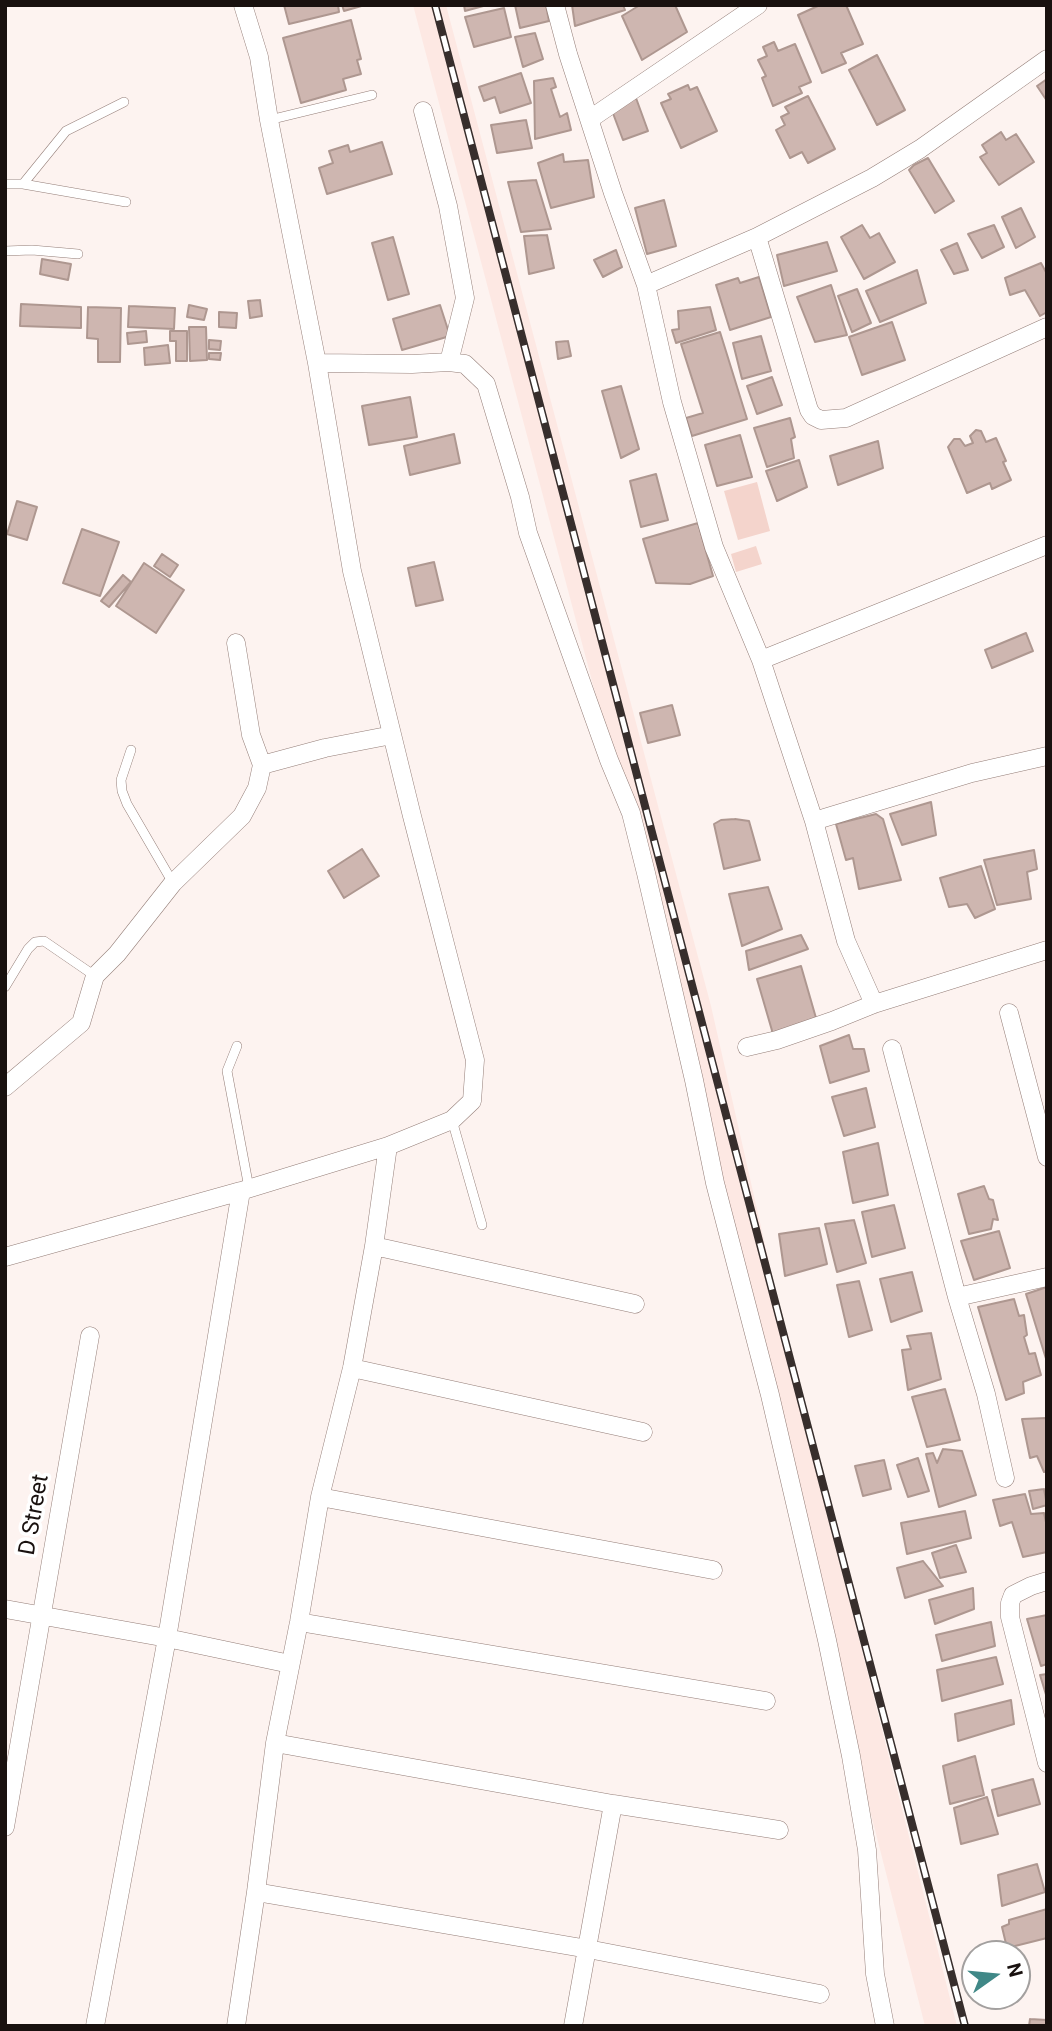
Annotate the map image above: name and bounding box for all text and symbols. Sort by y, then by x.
street label: D Street [14,1472,56,1558]
north arrow [961,1940,1031,2010]
text: N [1002,1961,1028,1979]

